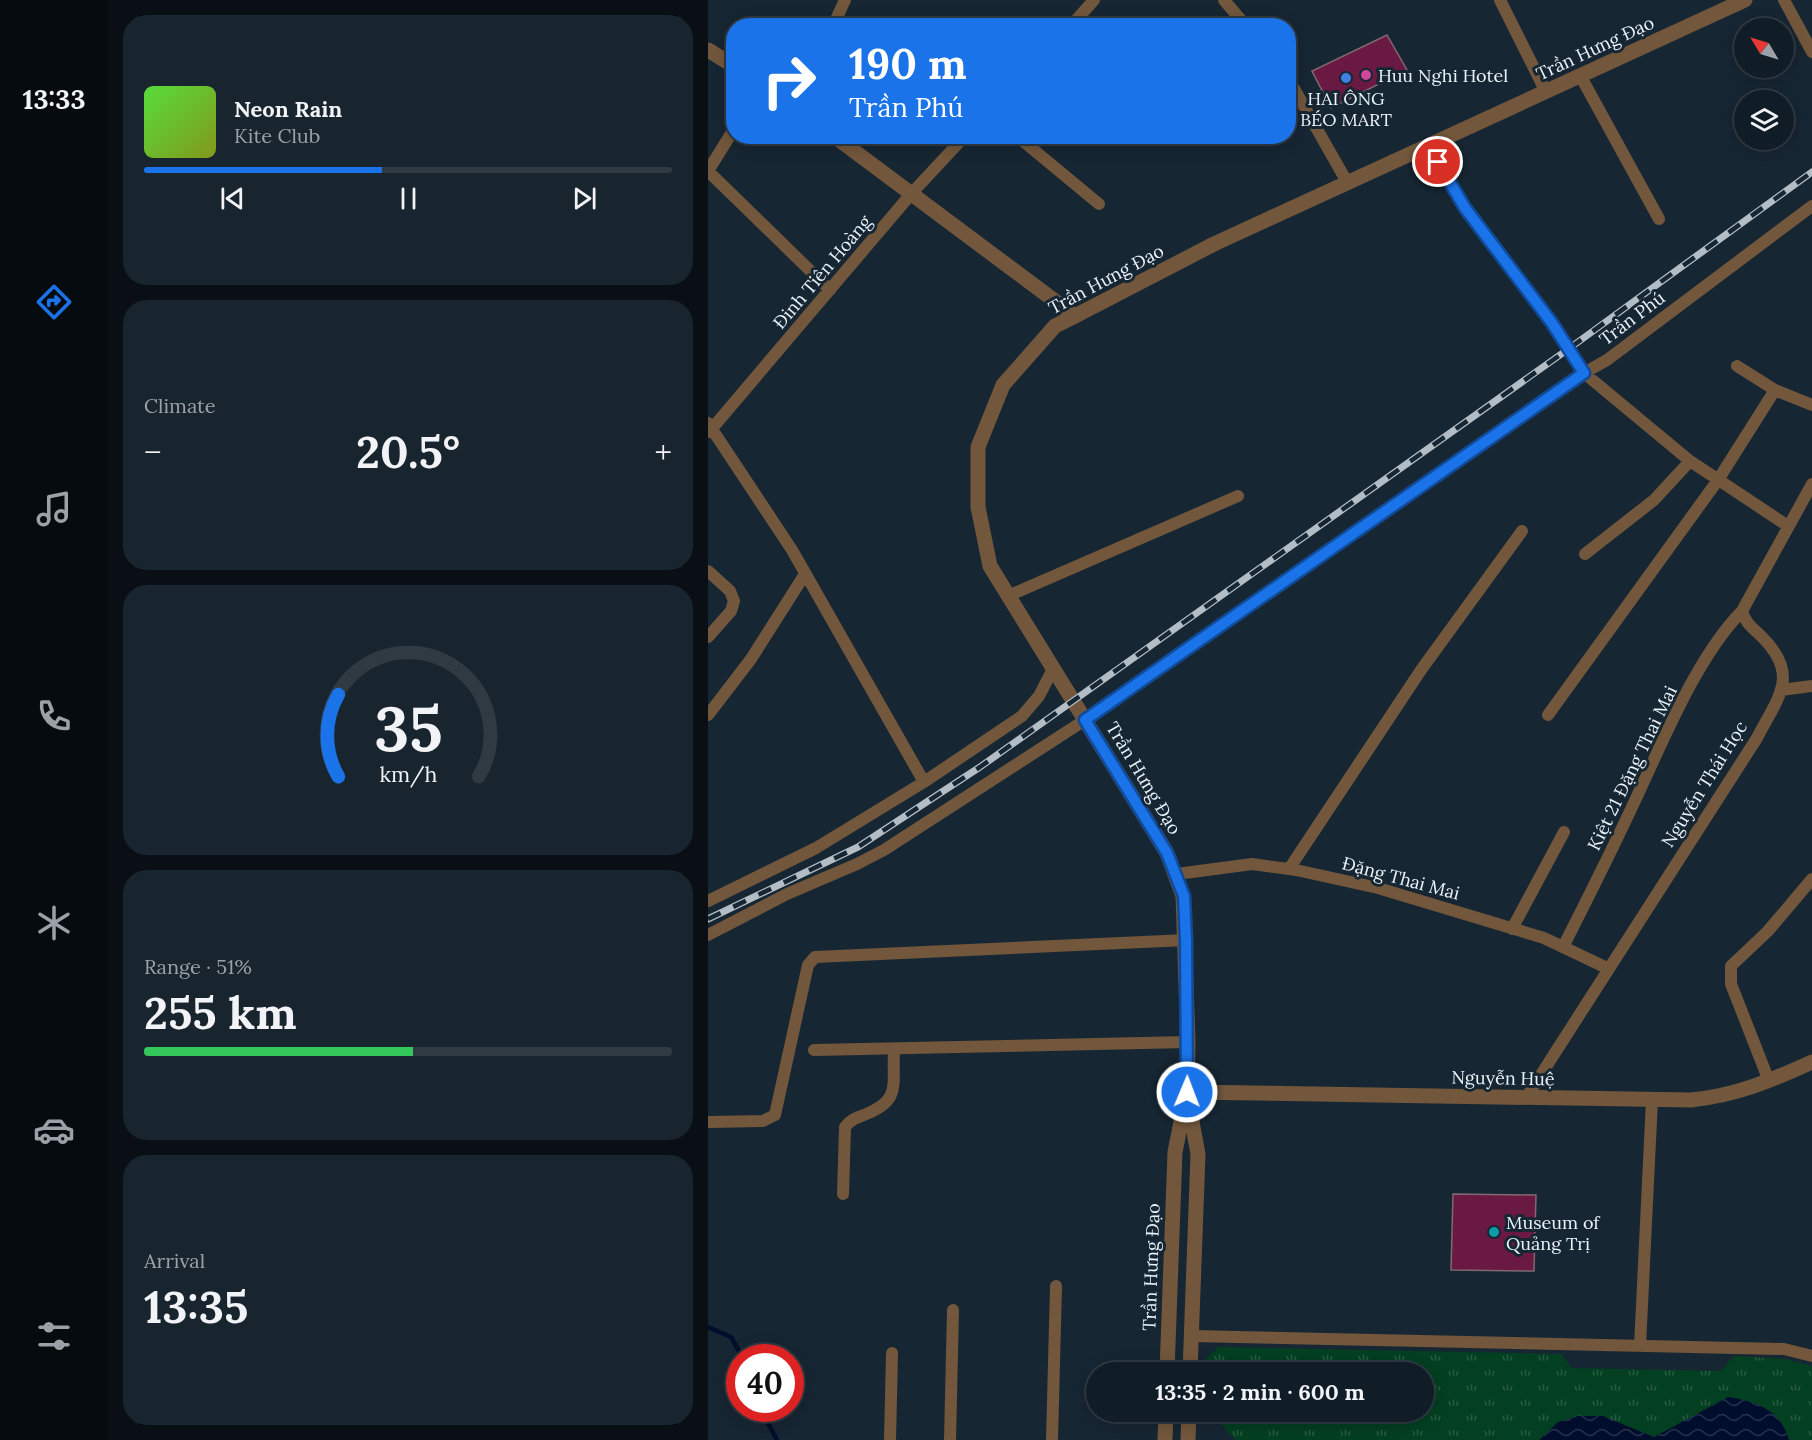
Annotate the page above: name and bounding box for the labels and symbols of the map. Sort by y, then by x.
street label: Trần Hưng Đạo [1532,11,1658,85]
north arrow [1734,18,1794,78]
place label: Huu Nghi Hotel [1378,64,1508,87]
marker: Huu Nghi Hotel [1359,68,1373,82]
marker: HAI ÔNG BÉO MART [1339,71,1353,85]
place label: HAI ÔNG BÉO MART [1300,87,1392,131]
pin [1412,136,1463,187]
street label: Đinh Tiên Hoàng [768,210,877,333]
street label: Trần Hưng Đạo [1044,239,1168,319]
street label: Trần Phú [1595,286,1670,350]
street label: Kiệt 21 Đặng Thai Mai [1582,682,1682,854]
street label: Trần Hưng Đạo [1101,717,1187,839]
street label: Nguyễn Thái Học [1656,717,1752,851]
street label: Đặng Thai Mai [1340,851,1462,905]
position arrow [1155,1060,1219,1124]
street label: Nguyễn Huệ [1451,1066,1555,1090]
street label: Trần Hưng Đạo [1137,1203,1165,1331]
place label: Museum of Quảng Trị [1506,1211,1601,1255]
marker: Museum of Quảng Trị [1487,1225,1501,1239]
speed limit sign: 40 [726,1344,804,1422]

